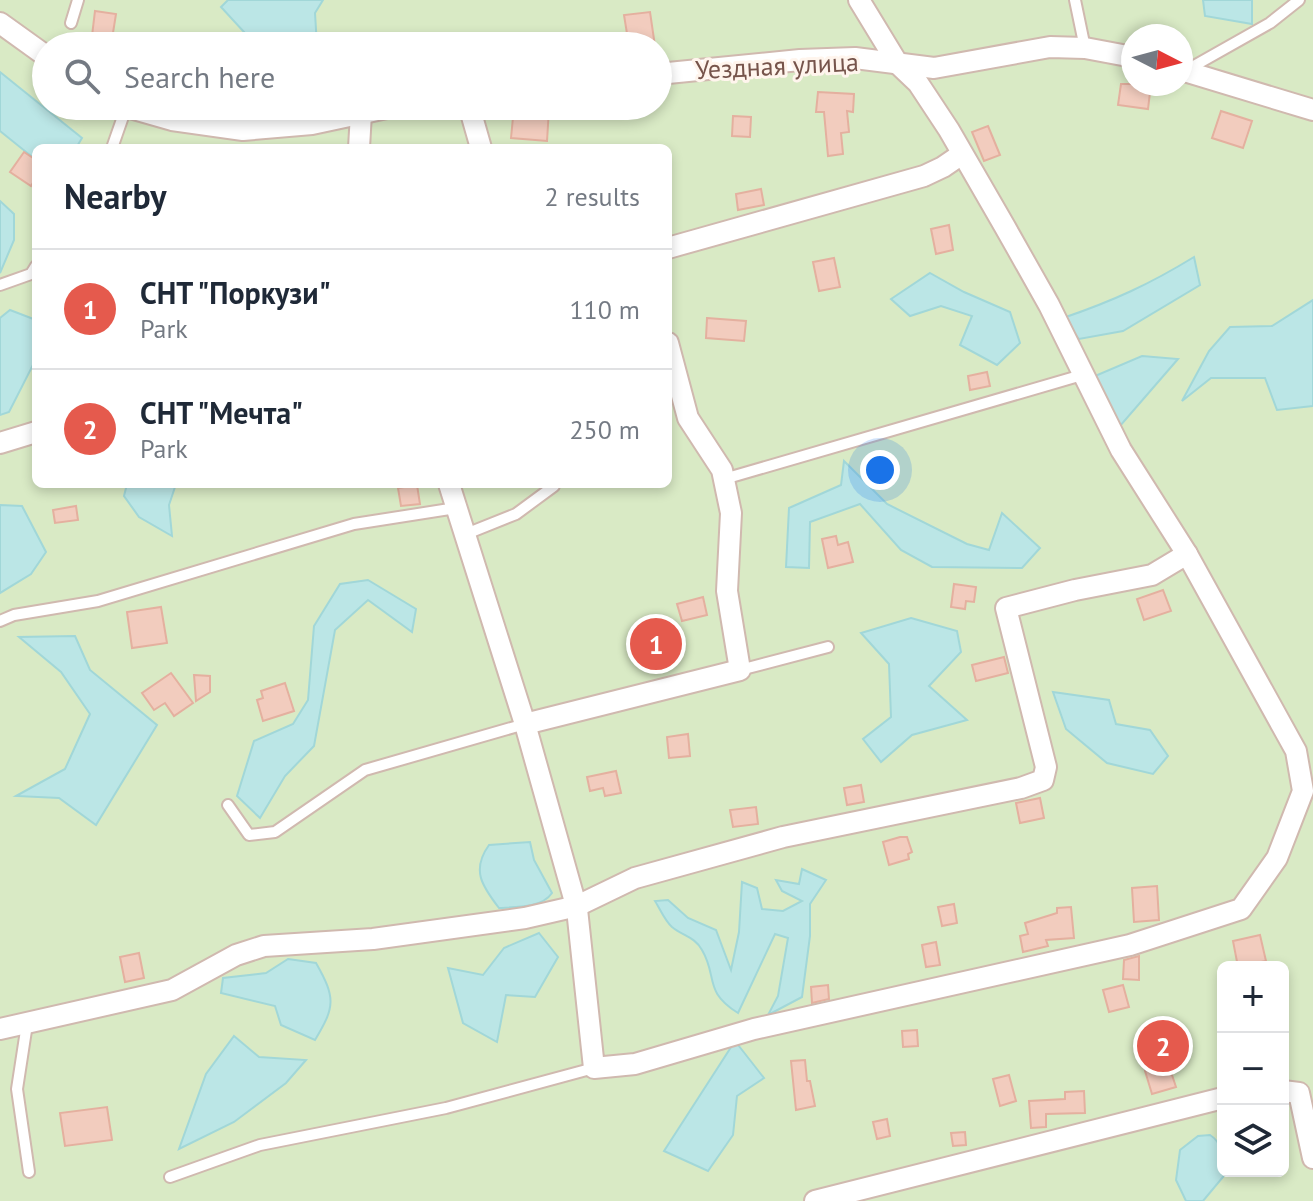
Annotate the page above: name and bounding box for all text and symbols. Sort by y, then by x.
north arrow [1121,24,1193,96]
search box [32,32,672,120]
street label: Уездная улица [694,45,860,86]
icon: search [60,54,104,98]
text: Search here [124,57,275,96]
text: Nearby [64,174,166,218]
text: 2 results [545,180,640,213]
text: СНТ "Поркузи" [140,273,331,312]
text: 1 [83,293,97,326]
text: 110 m [569,293,640,326]
text: Park [140,312,188,345]
text: СНТ "Мечта" [140,393,303,432]
text: 2 [83,413,97,446]
text: 250 m [569,413,640,446]
text: Park [140,432,188,465]
your location [860,450,900,490]
pin: 1 [630,614,682,674]
map controls [1217,961,1289,1177]
button: + [1217,961,1289,1033]
pin: 2 [1137,1016,1189,1076]
button: − [1217,1033,1289,1105]
button: layers [1217,1105,1289,1177]

